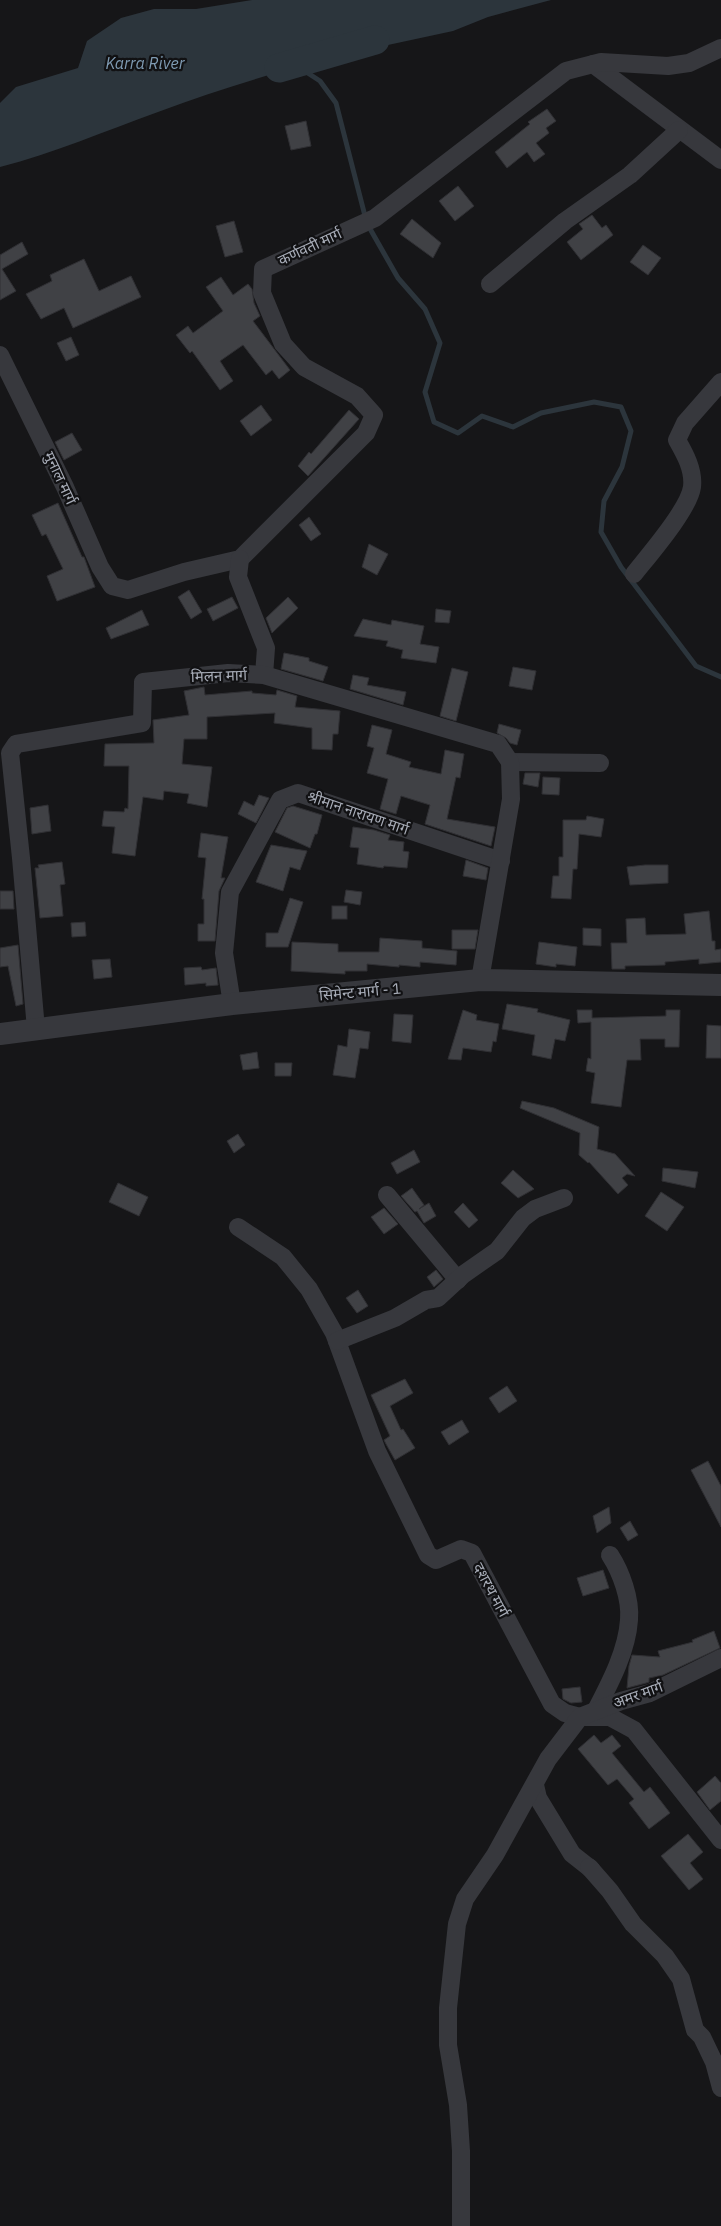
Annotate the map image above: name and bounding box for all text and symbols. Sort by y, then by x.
water label: Karra River [106,53,186,73]
street label: कर्णवती मार्ग [275,223,346,270]
street label: मुनाल मार्ग [39,448,81,509]
street label: मिलन मार्ग [191,665,248,686]
street label: श्रीमान नारायण मार्ग [305,786,412,839]
street label: सिमेन्ट मार्ग - 1 [318,978,402,1005]
street label: दशरथ मार्ग [469,1559,514,1621]
street label: अमर मार्ग [610,1676,666,1712]

